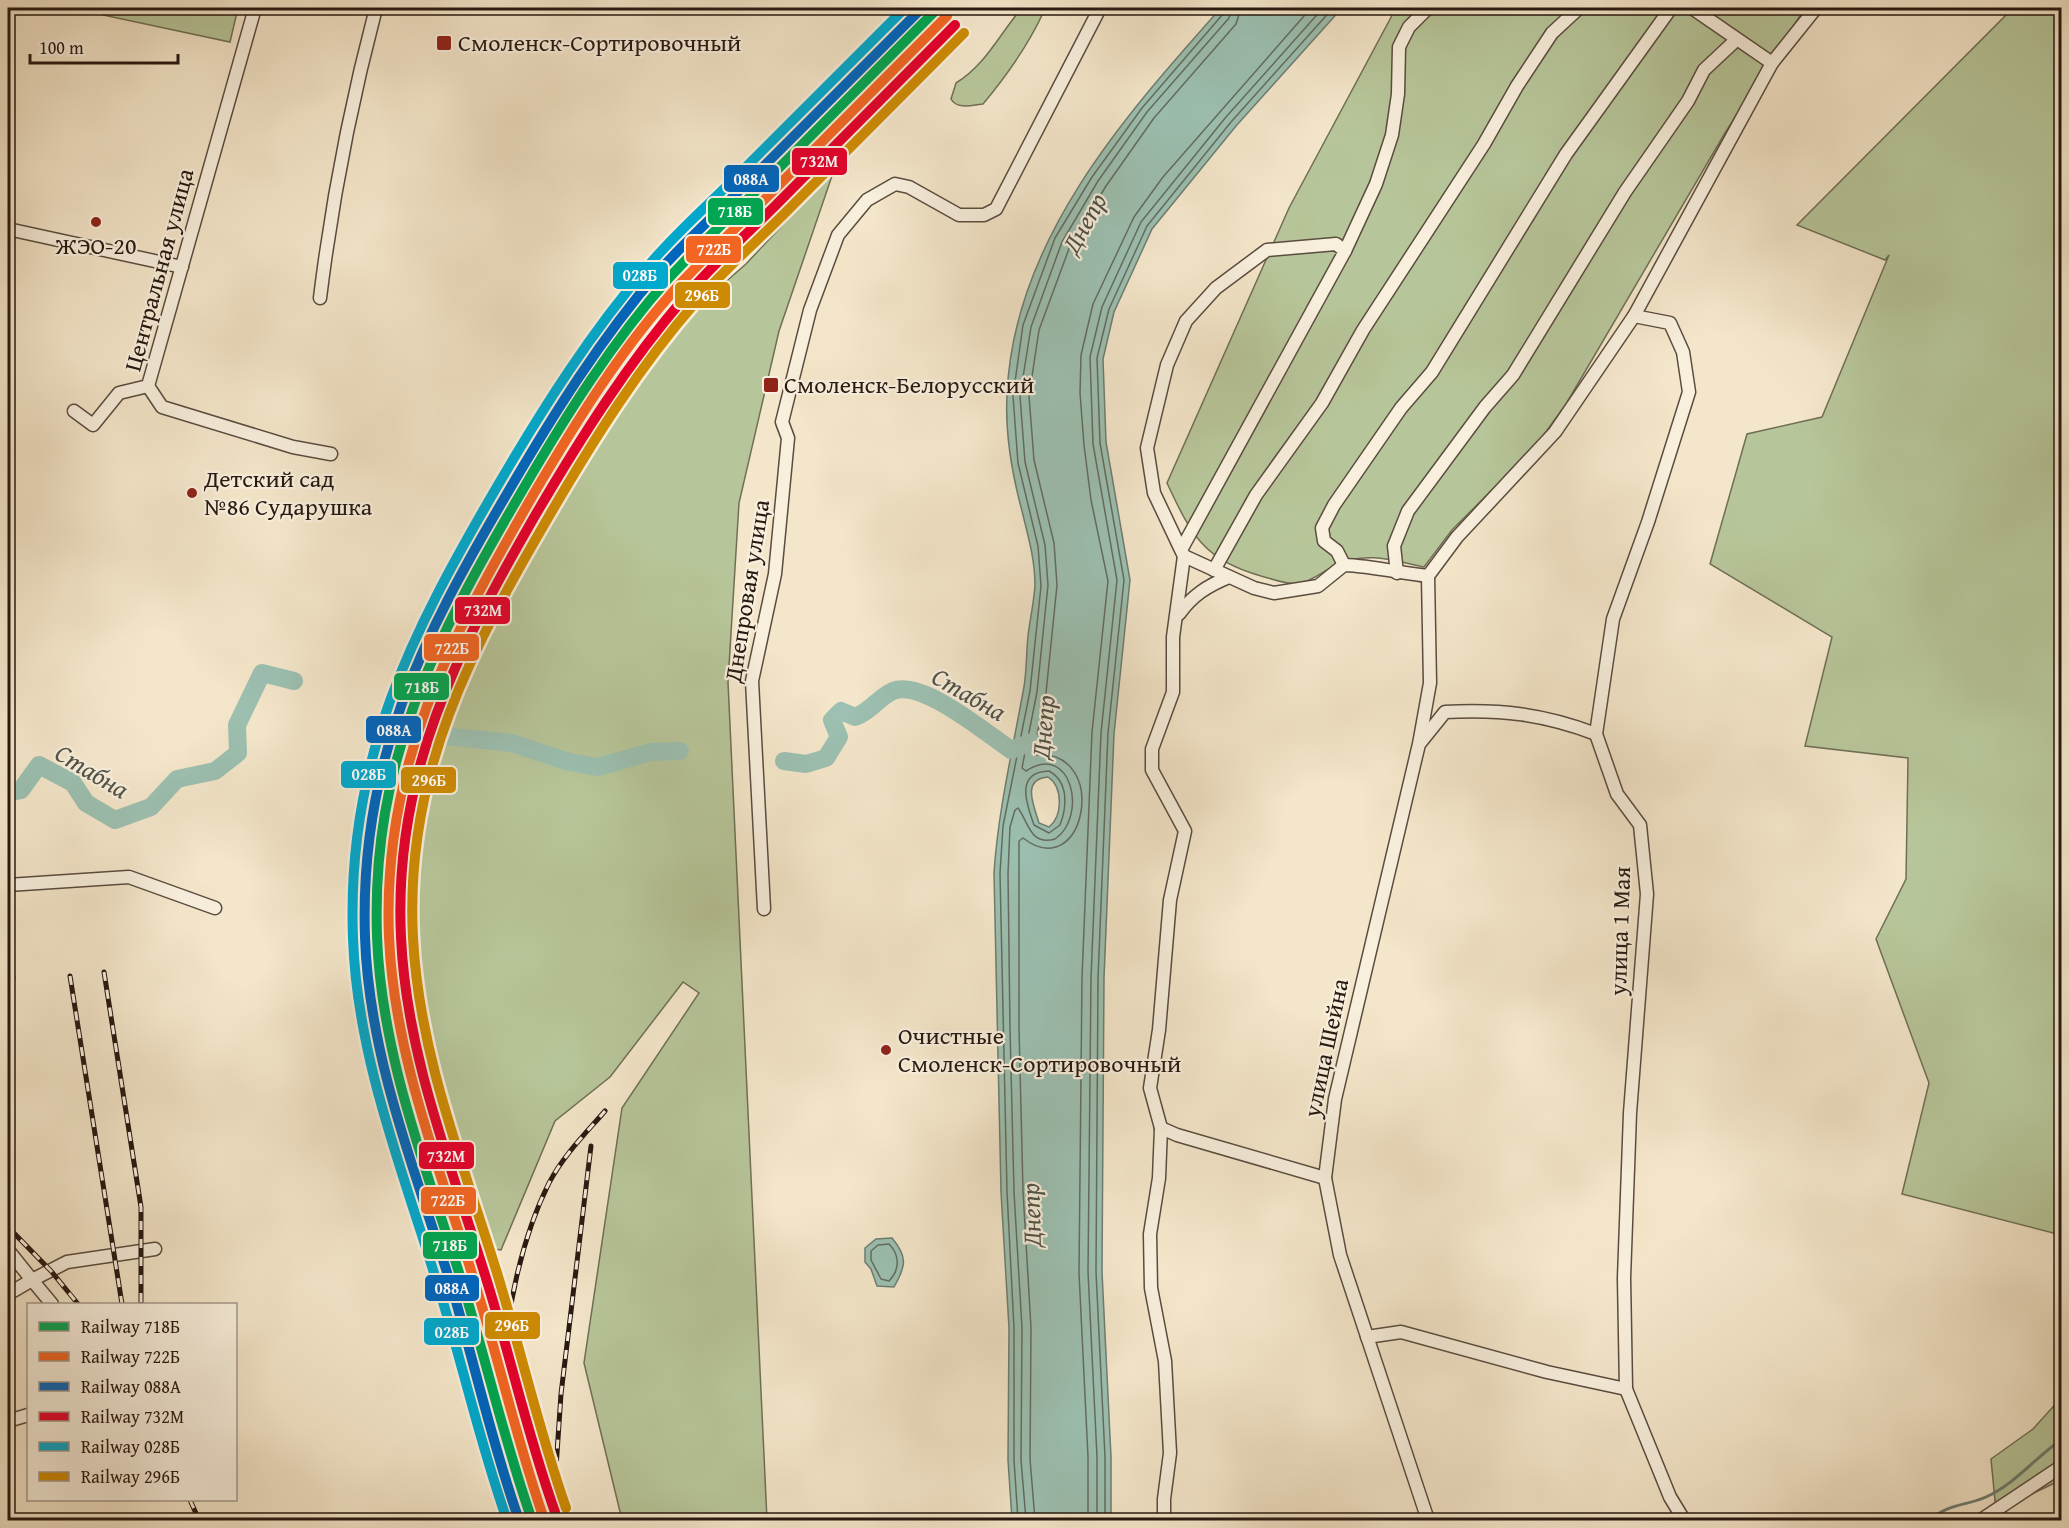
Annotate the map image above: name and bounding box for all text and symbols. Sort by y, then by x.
place label: Смоленск-Сортировочный [458,25,741,60]
scale bar [30,27,178,65]
text: 100 m [39,34,84,61]
marker: Смоленск-Сортировочный [435,34,453,52]
line badge: 732М [791,147,848,176]
text: 732М [800,149,838,173]
street label: Центральная улица [115,164,203,375]
line badge: 088А [723,164,780,193]
text: 088А [733,167,769,191]
water label: Днепр [1050,185,1116,262]
line badge: 718Б [707,197,764,226]
text: 718Б [718,199,752,223]
marker: ЖЭО-20 [89,215,103,229]
place label: ЖЭО-20 [55,228,136,263]
line badge: 722Б [685,235,742,264]
text: 722Б [697,237,731,261]
line badge: 028Б [612,261,669,290]
text: 028Б [623,263,657,287]
line badge: 296Б [674,281,731,309]
text: 296Б [685,283,719,307]
place label: Смоленск-Белорусский [784,367,1034,402]
marker: Смоленск-Белорусский [762,376,780,394]
place label: Детский сад №86 Сударушка [203,461,373,524]
marker: Детский сад №86 Сударушка [185,486,199,500]
street label: Днепровая улица [715,496,778,686]
line badge: 732М [454,596,511,625]
text: 732М [464,598,502,622]
line badge: 722Б [423,633,480,662]
text: 722Б [435,636,469,660]
water label: Стабна [925,657,1014,731]
line badge: 718Б [393,672,450,701]
text: 718Б [405,675,439,699]
water label: Днепр [1020,693,1065,763]
line badge: 088А [365,715,422,744]
text: 088А [376,718,412,742]
water label: Стабна [48,733,137,808]
line badge: 028Б [340,760,397,789]
text: 028Б [352,762,386,786]
line badge: 296Б [400,766,457,794]
text: 296Б [412,768,446,792]
street label: улица 1 Мая [1600,866,1639,997]
street label: улица Шейна [1294,975,1357,1121]
place label: Очистные Смоленск-Сортировочный [898,1018,1181,1081]
marker: Очистные Смоленск-Сортировочный [879,1043,893,1057]
line badge: 732М [418,1141,475,1170]
text: 732М [427,1144,465,1168]
water label: Днепр [1010,1182,1051,1250]
line badge: 722Б [420,1186,477,1215]
text: 722Б [431,1188,465,1212]
line badge: 718Б [422,1231,478,1260]
text: 718Б [433,1233,467,1257]
line badge: 088А [424,1274,480,1302]
text: 088А [434,1276,470,1300]
legend [27,1303,237,1501]
line badge: 296Б [484,1311,541,1340]
text: Railway 718Б [81,1313,180,1340]
text: 296Б [495,1313,529,1337]
line badge: 028Б [423,1317,480,1346]
text: 028Б [435,1320,469,1344]
text: Railway 722Б [81,1343,180,1370]
text: Railway 088А [81,1373,181,1400]
text: Railway 732М [81,1403,184,1430]
text: Railway 028Б [81,1433,180,1460]
text: Railway 296Б [81,1463,180,1490]

